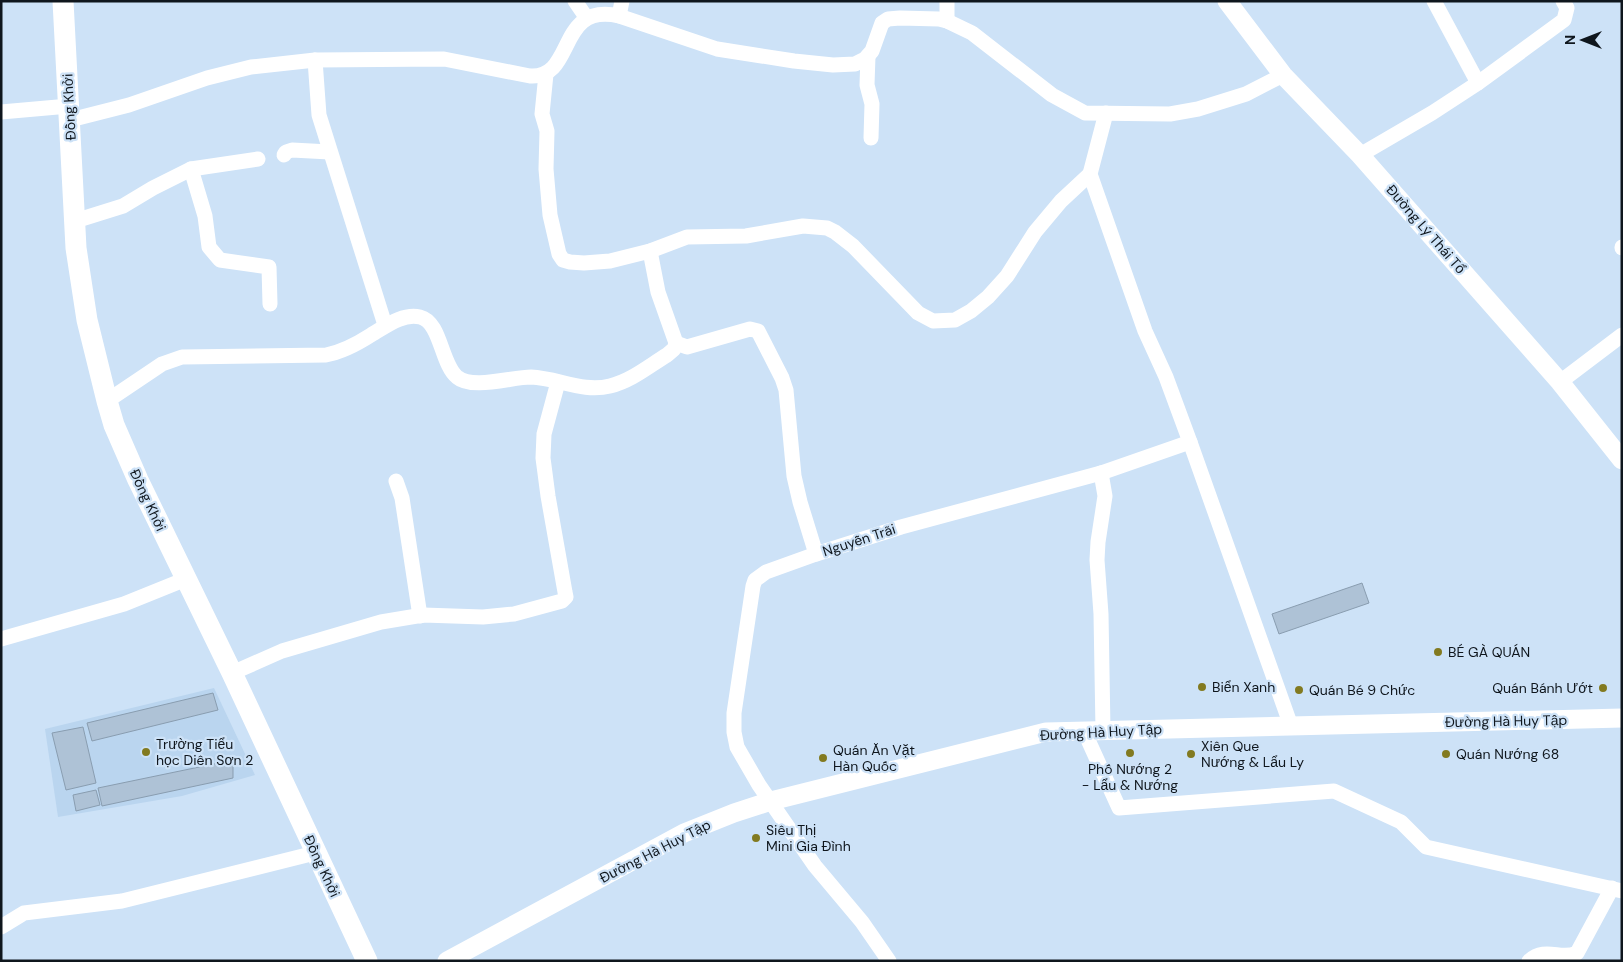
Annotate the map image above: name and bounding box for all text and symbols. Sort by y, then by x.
north arrow [1558,15,1608,65]
text: N [1561,35,1579,45]
street label: Đồng Khởi [58,73,80,141]
street label: Đường Lý Thái Tổ [1382,181,1470,277]
street label: Đồng Khởi [126,466,170,534]
street label: Nguyễn Trãi [820,520,898,560]
place label: BÉ GÀ QUÁN [1448,643,1530,661]
marker: BÉ GÀ QUÁN [1432,646,1444,658]
place label: Biển Xanh [1212,678,1275,696]
place label: Quán Bánh Ướt [1492,679,1593,697]
marker: Biển Xanh [1196,681,1208,693]
place label: Quán Bé 9 Chức [1309,681,1415,699]
marker: Quán Bánh Ướt [1597,682,1609,694]
marker: Quán Bé 9 Chức [1293,684,1305,696]
street label: Đường Hà Huy Tập [1445,711,1568,731]
street label: Đường Hà Huy Tập [1039,720,1163,744]
place label: Trường Tiểu học Diên Sơn 2 [156,735,253,769]
place label: Xiên Que Nướng & Lẩu Ly [1201,737,1304,771]
place label: Quán Ăn Vặt Hàn Quốc [833,741,915,775]
place label: Quán Nướng 68 [1456,745,1559,763]
marker: Trường Tiểu học Diên Sơn 2 [140,746,152,758]
marker: Phố Nướng 2 - Lẩu & Nướng [1124,747,1136,759]
marker: Xiên Que Nướng & Lẩu Ly [1185,748,1197,760]
marker: Quán Nướng 68 [1440,748,1452,760]
marker: Quán Ăn Vặt Hàn Quốc [817,752,829,764]
place label: Phố Nướng 2 - Lẩu & Nướng [1082,760,1178,794]
street label: Đường Hà Huy Tập [596,815,714,887]
place label: Siêu Thị Mini Gia Đình [766,821,851,855]
street label: Đồng Khởi [300,832,344,900]
marker: Siêu Thị Mini Gia Đình [750,832,762,844]

